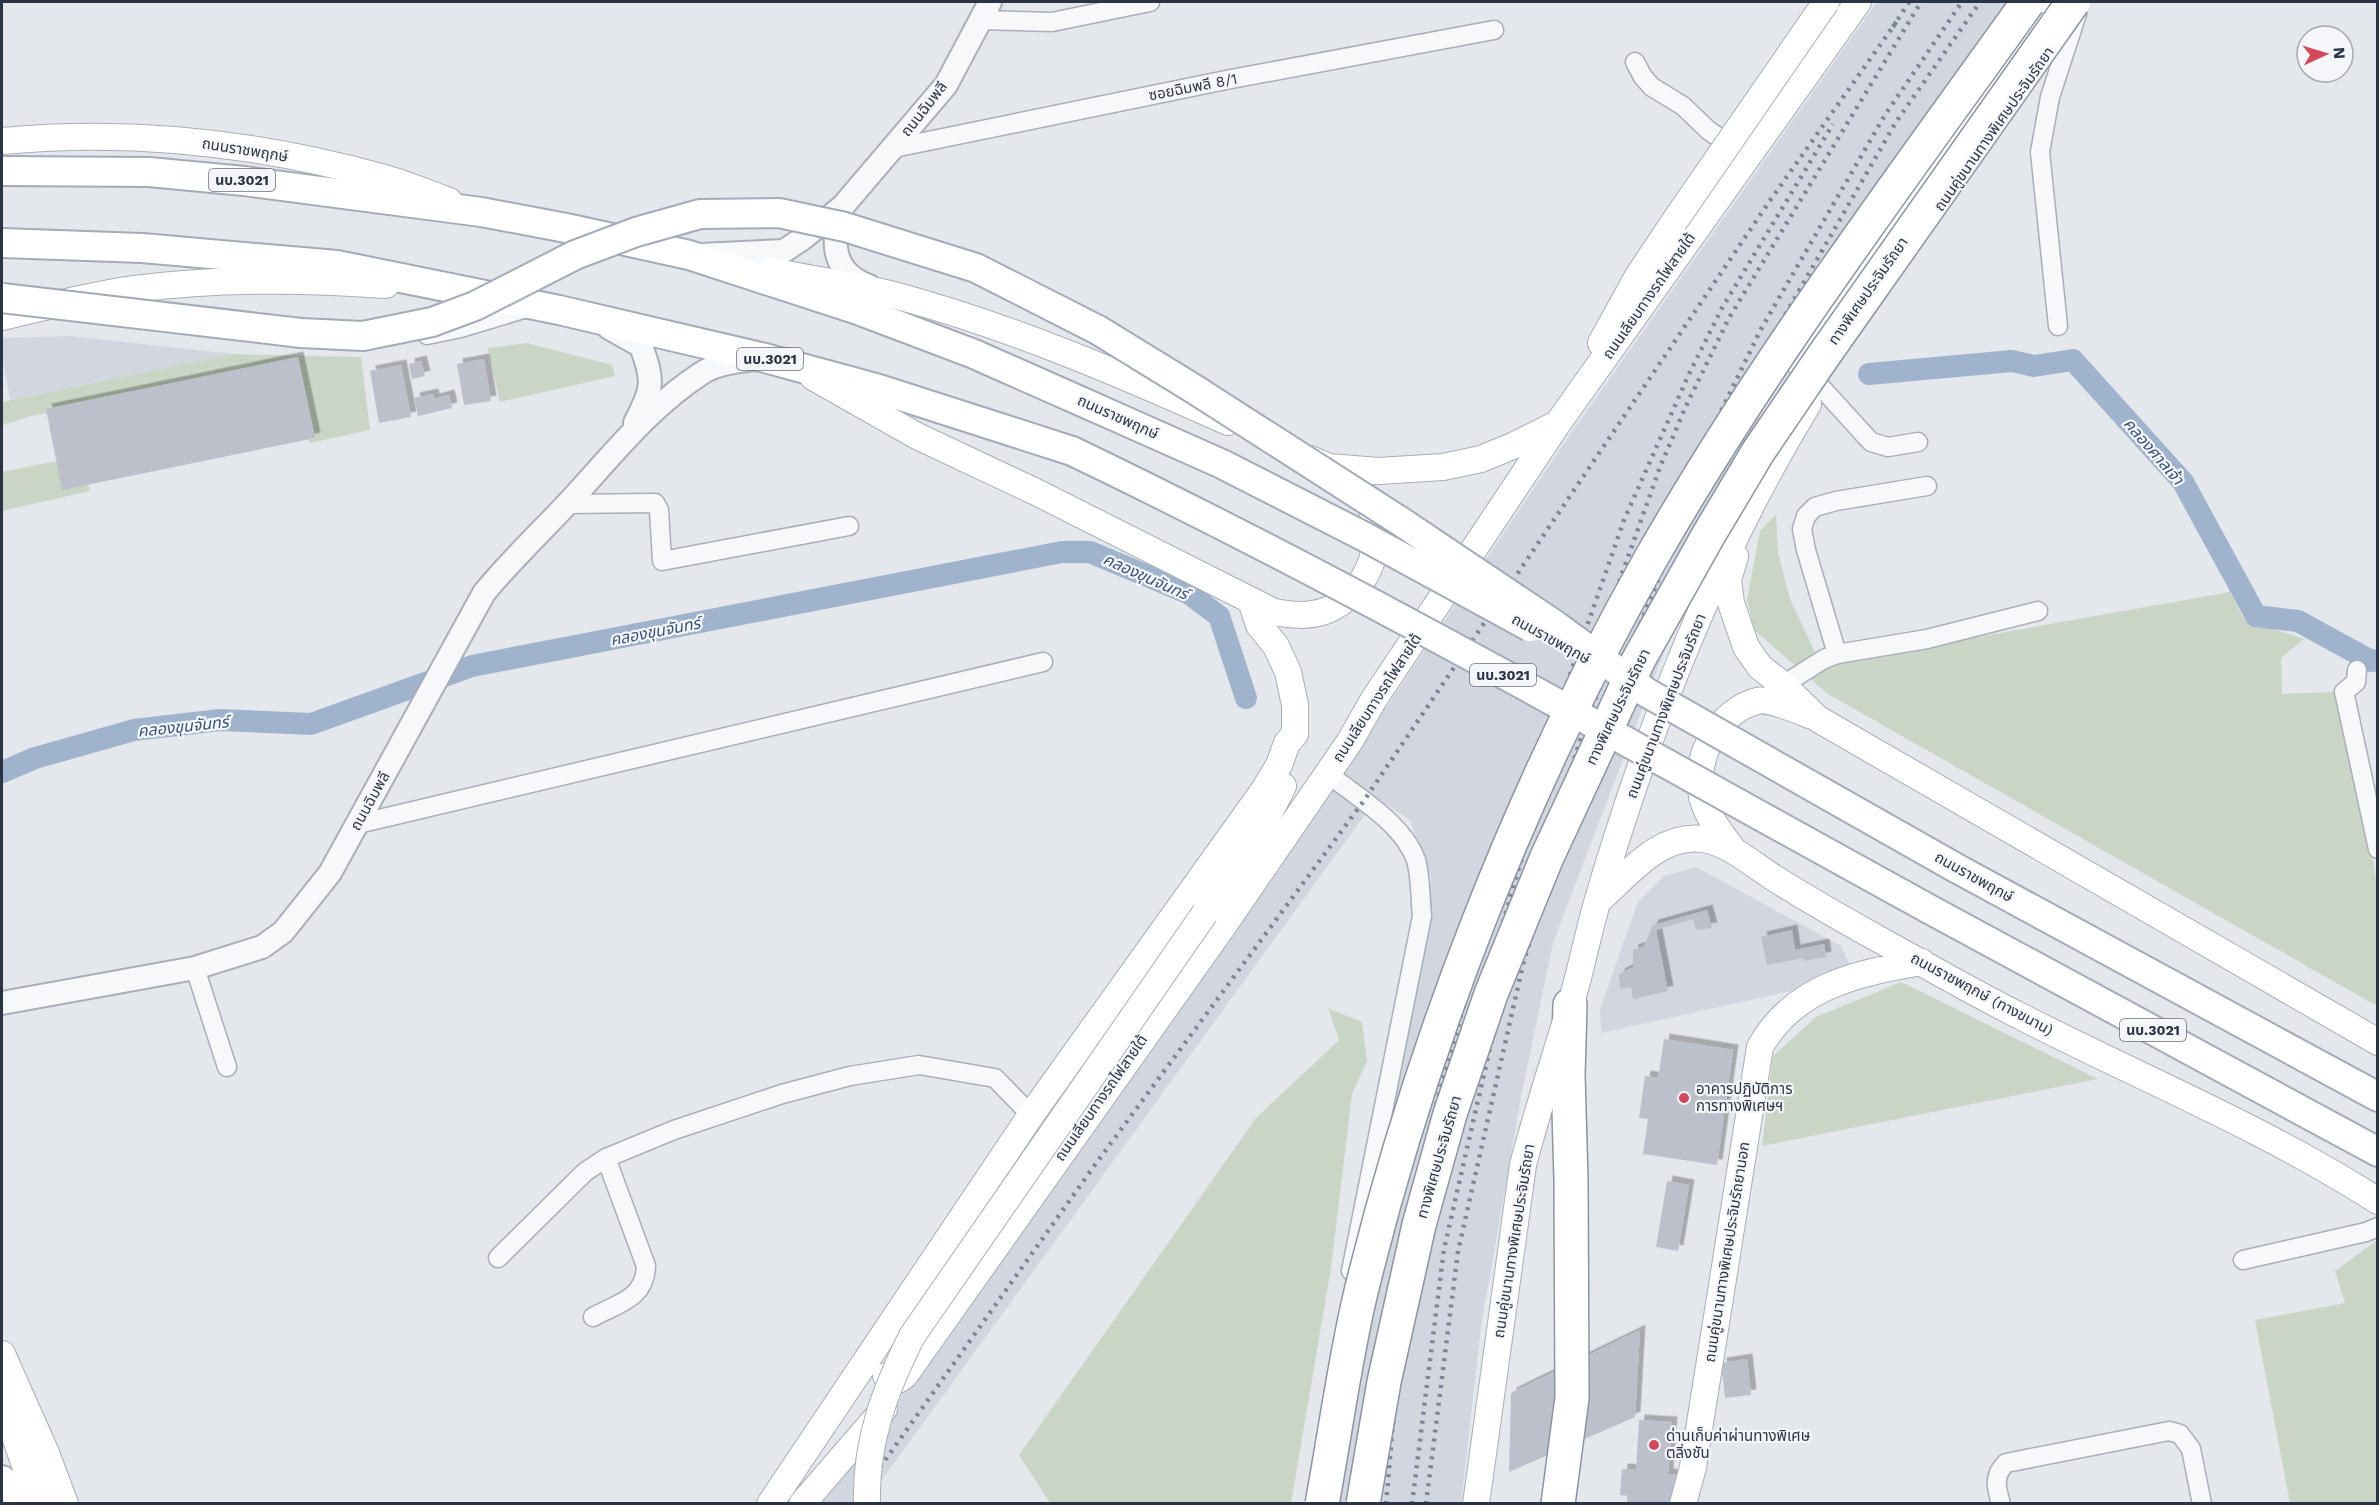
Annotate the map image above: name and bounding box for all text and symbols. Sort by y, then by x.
north arrow [2295,24,2355,84]
street label: ถนนคู่ขนานทางพิเศษประจิมรัถยา [1930,43,2058,215]
text: N [2330,46,2349,60]
street label: ซอยฉิมพลี 8/1 [1147,70,1239,104]
street label: ถนนฉิมพลี [897,78,951,140]
street label: ถนนราชพฤกษ์ [201,134,290,166]
road number: นบ.3021 [209,169,275,191]
street label: ถนนเลียบทางรถไฟสายใต้ [1599,230,1699,362]
street label: ทางพิเศษประจิมรัถยา [1824,234,1912,348]
road number: นบ.3021 [737,348,803,370]
street label: ถนนราชพฤกษ์ [1075,391,1162,443]
water label: คลองศาลเจ้า [2120,414,2189,490]
water label: คลองขุนจันทร์ [1100,549,1195,606]
street label: ถนนราชพฤกษ์ [1509,610,1594,668]
street label: ถนนคู่ขนานทางพิเศษประจิมรัถยา [1622,611,1710,801]
water label: คลองขุนจันทร์ [609,613,706,650]
street label: ถนนเลียบทางรถไฟสายใต้ [1329,630,1425,766]
street label: ทางพิเศษประจิมรัถยา [1582,646,1654,768]
road number: นบ.3021 [1470,664,1536,686]
water label: คลองขุนจันทร์ [137,712,233,742]
street label: ถนนฉิมพลี [346,768,394,834]
street label: ถนนราชพฤกษ์ [1932,848,2017,906]
street label: ถนนราชพฤกษ์ (ทางขนาน) [1908,949,2056,1039]
road number: นบ.3021 [2120,1019,2186,1041]
street label: ถนนเลียบทางรถไฟสายใต้ [1051,1032,1151,1164]
place label: อาคารปฏิบัติการ การทางพิเศษฯ [1696,1080,1792,1115]
marker: อาคารปฏิบัติการ การทางพิเศษฯ [1677,1091,1691,1105]
street label: ทางพิเศษประจิมรัถยา [1413,1093,1465,1221]
street label: ถนนคู่ขนานทางพิเศษประจิมรัถยานอก [1701,1140,1753,1364]
street label: ถนนคู่ขนานทางพิเศษประจิมรัถยา [1490,1143,1538,1339]
place label: ด่านเก็บค่าผ่านทางพิเศษ ตลิ่งชัน [1666,1427,1811,1462]
marker: ด่านเก็บค่าผ่านทางพิเศษ ตลิ่งชัน [1647,1438,1661,1452]

